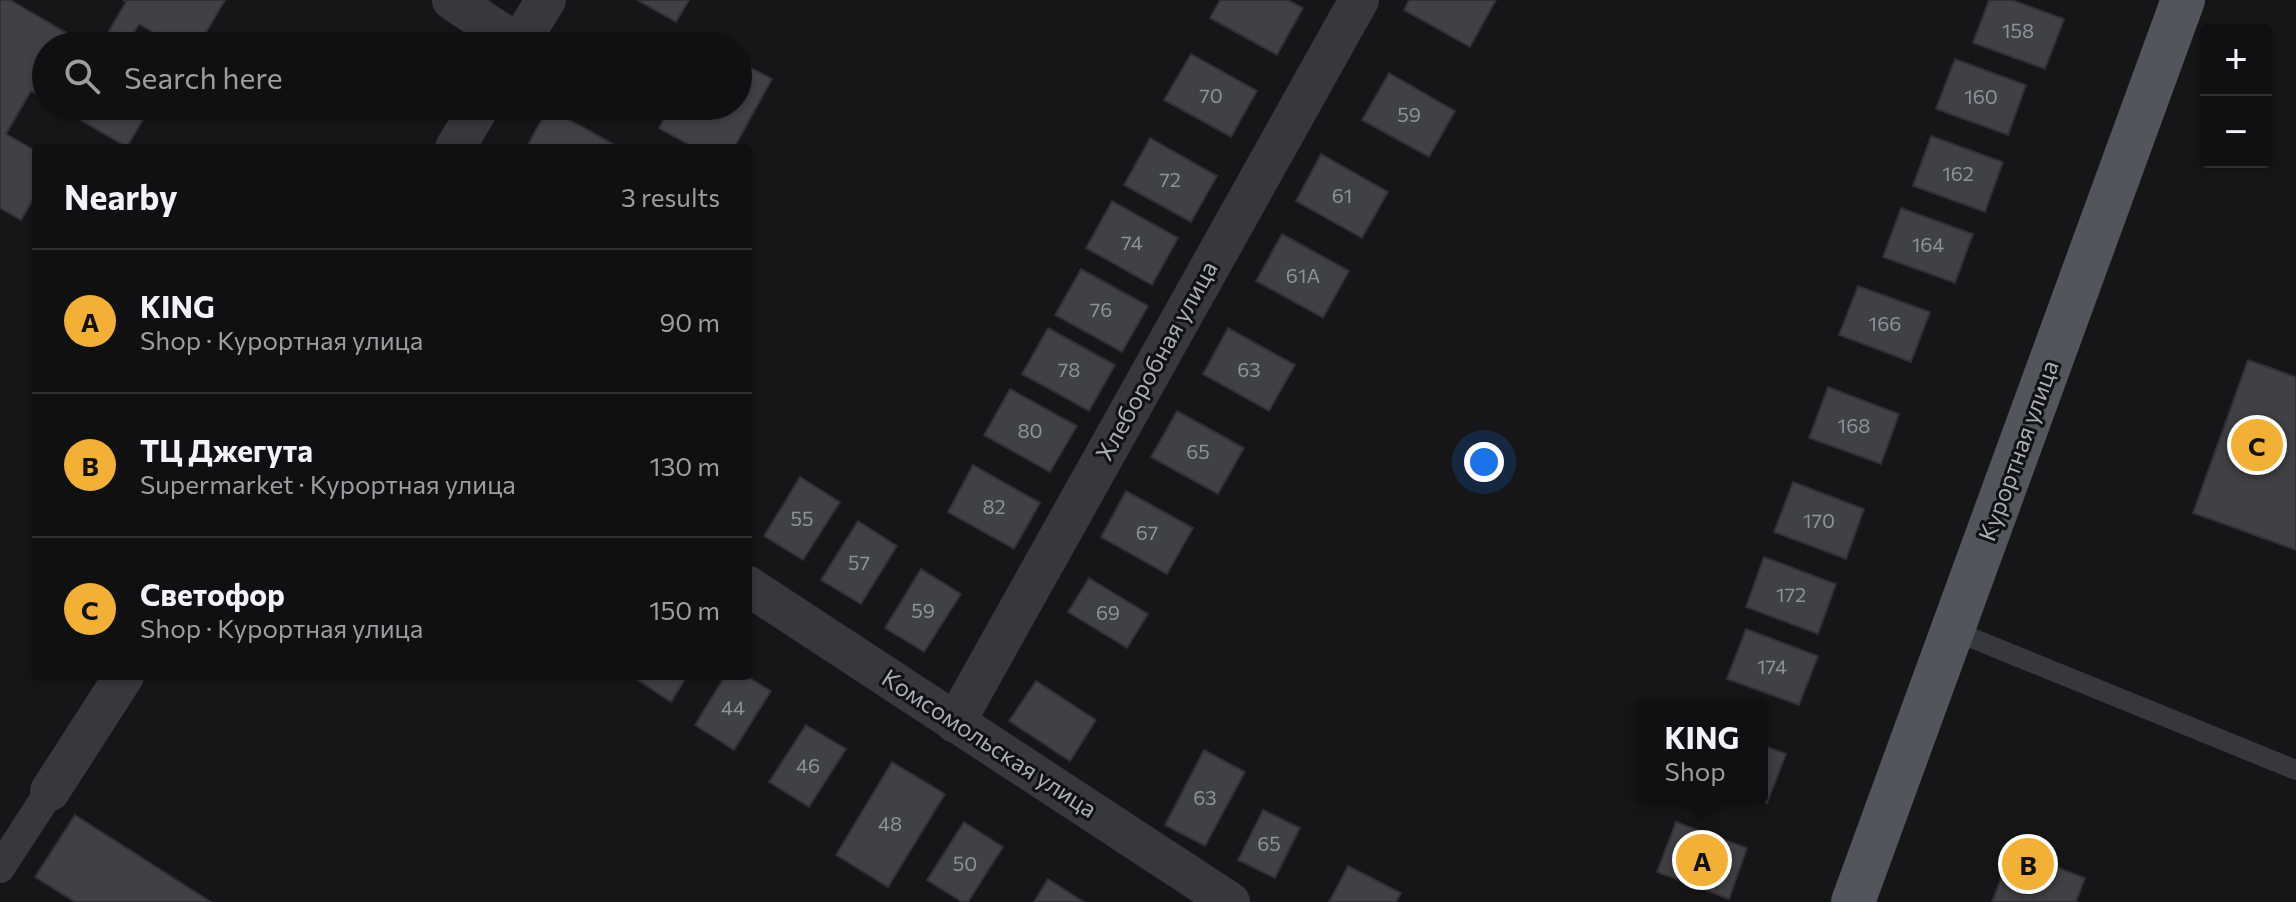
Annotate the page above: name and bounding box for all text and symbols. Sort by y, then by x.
house number: 158 [2002,18,2034,42]
map controls [2200,24,2272,168]
button: + [2200,24,2272,96]
search box [32,32,752,120]
icon: search [60,54,104,98]
text: Search here [124,58,283,95]
house number: 70 [1199,83,1223,107]
house number: 160 [1964,84,1998,108]
button: − [2200,96,2272,168]
house number: 59 [1397,102,1421,126]
house number: 162 [1942,161,1974,185]
house number: 72 [1159,167,1181,191]
text: Nearby [64,175,178,217]
text: 3 results [621,181,720,212]
house number: 61 [1332,183,1352,207]
house number: 74 [1121,230,1143,254]
house number: 164 [1912,232,1944,256]
street label: Хлеборобная улица [1089,255,1223,465]
house number: 61А [1286,263,1320,287]
text: KING [140,287,215,324]
house number: 76 [1090,297,1112,321]
text: A [81,306,99,337]
text: 90 m [660,306,720,337]
house number: 166 [1869,311,1901,335]
text: Shop · Курортная улица [140,324,423,355]
street label: Курортная улица [1971,356,2064,545]
house number: 78 [1058,357,1080,381]
house number: 63 [1237,357,1261,381]
house number: 168 [1838,413,1870,437]
pin: C [2231,415,2283,475]
house number: 80 [1017,418,1043,442]
text: ТЦ Джегута [140,431,313,468]
house number: 65 [1186,439,1210,463]
your location [1464,442,1504,482]
text: B [81,450,99,481]
text: 130 m [649,450,720,481]
text: Supermarket · Курортная улица [140,468,516,499]
house number: 82 [982,494,1006,518]
house number: 55 [791,506,813,530]
house number: 170 [1803,508,1835,532]
house number: 67 [1136,520,1158,544]
house number: 57 [848,550,870,574]
text: Светофор [140,575,285,612]
house number: 172 [1776,582,1806,606]
text: C [81,594,99,625]
text: 150 m [649,594,720,625]
house number: 59 [911,598,935,622]
house number: 69 [1096,600,1120,624]
text: Shop · Курортная улица [140,612,423,643]
house number: 174 [1757,654,1787,678]
street label: Комсомольская улица [877,662,1103,823]
house number: 44 [721,695,745,719]
popup [1636,700,1768,804]
text: KING [1665,718,1739,755]
house number: 46 [796,753,820,777]
text: Shop [1665,755,1726,786]
house number: 63 [1193,785,1217,809]
house number: 48 [878,811,902,835]
pin: A [1676,830,1728,890]
house number: 65 [1257,831,1281,855]
pin: B [2002,834,2054,894]
house number: 50 [953,851,977,875]

